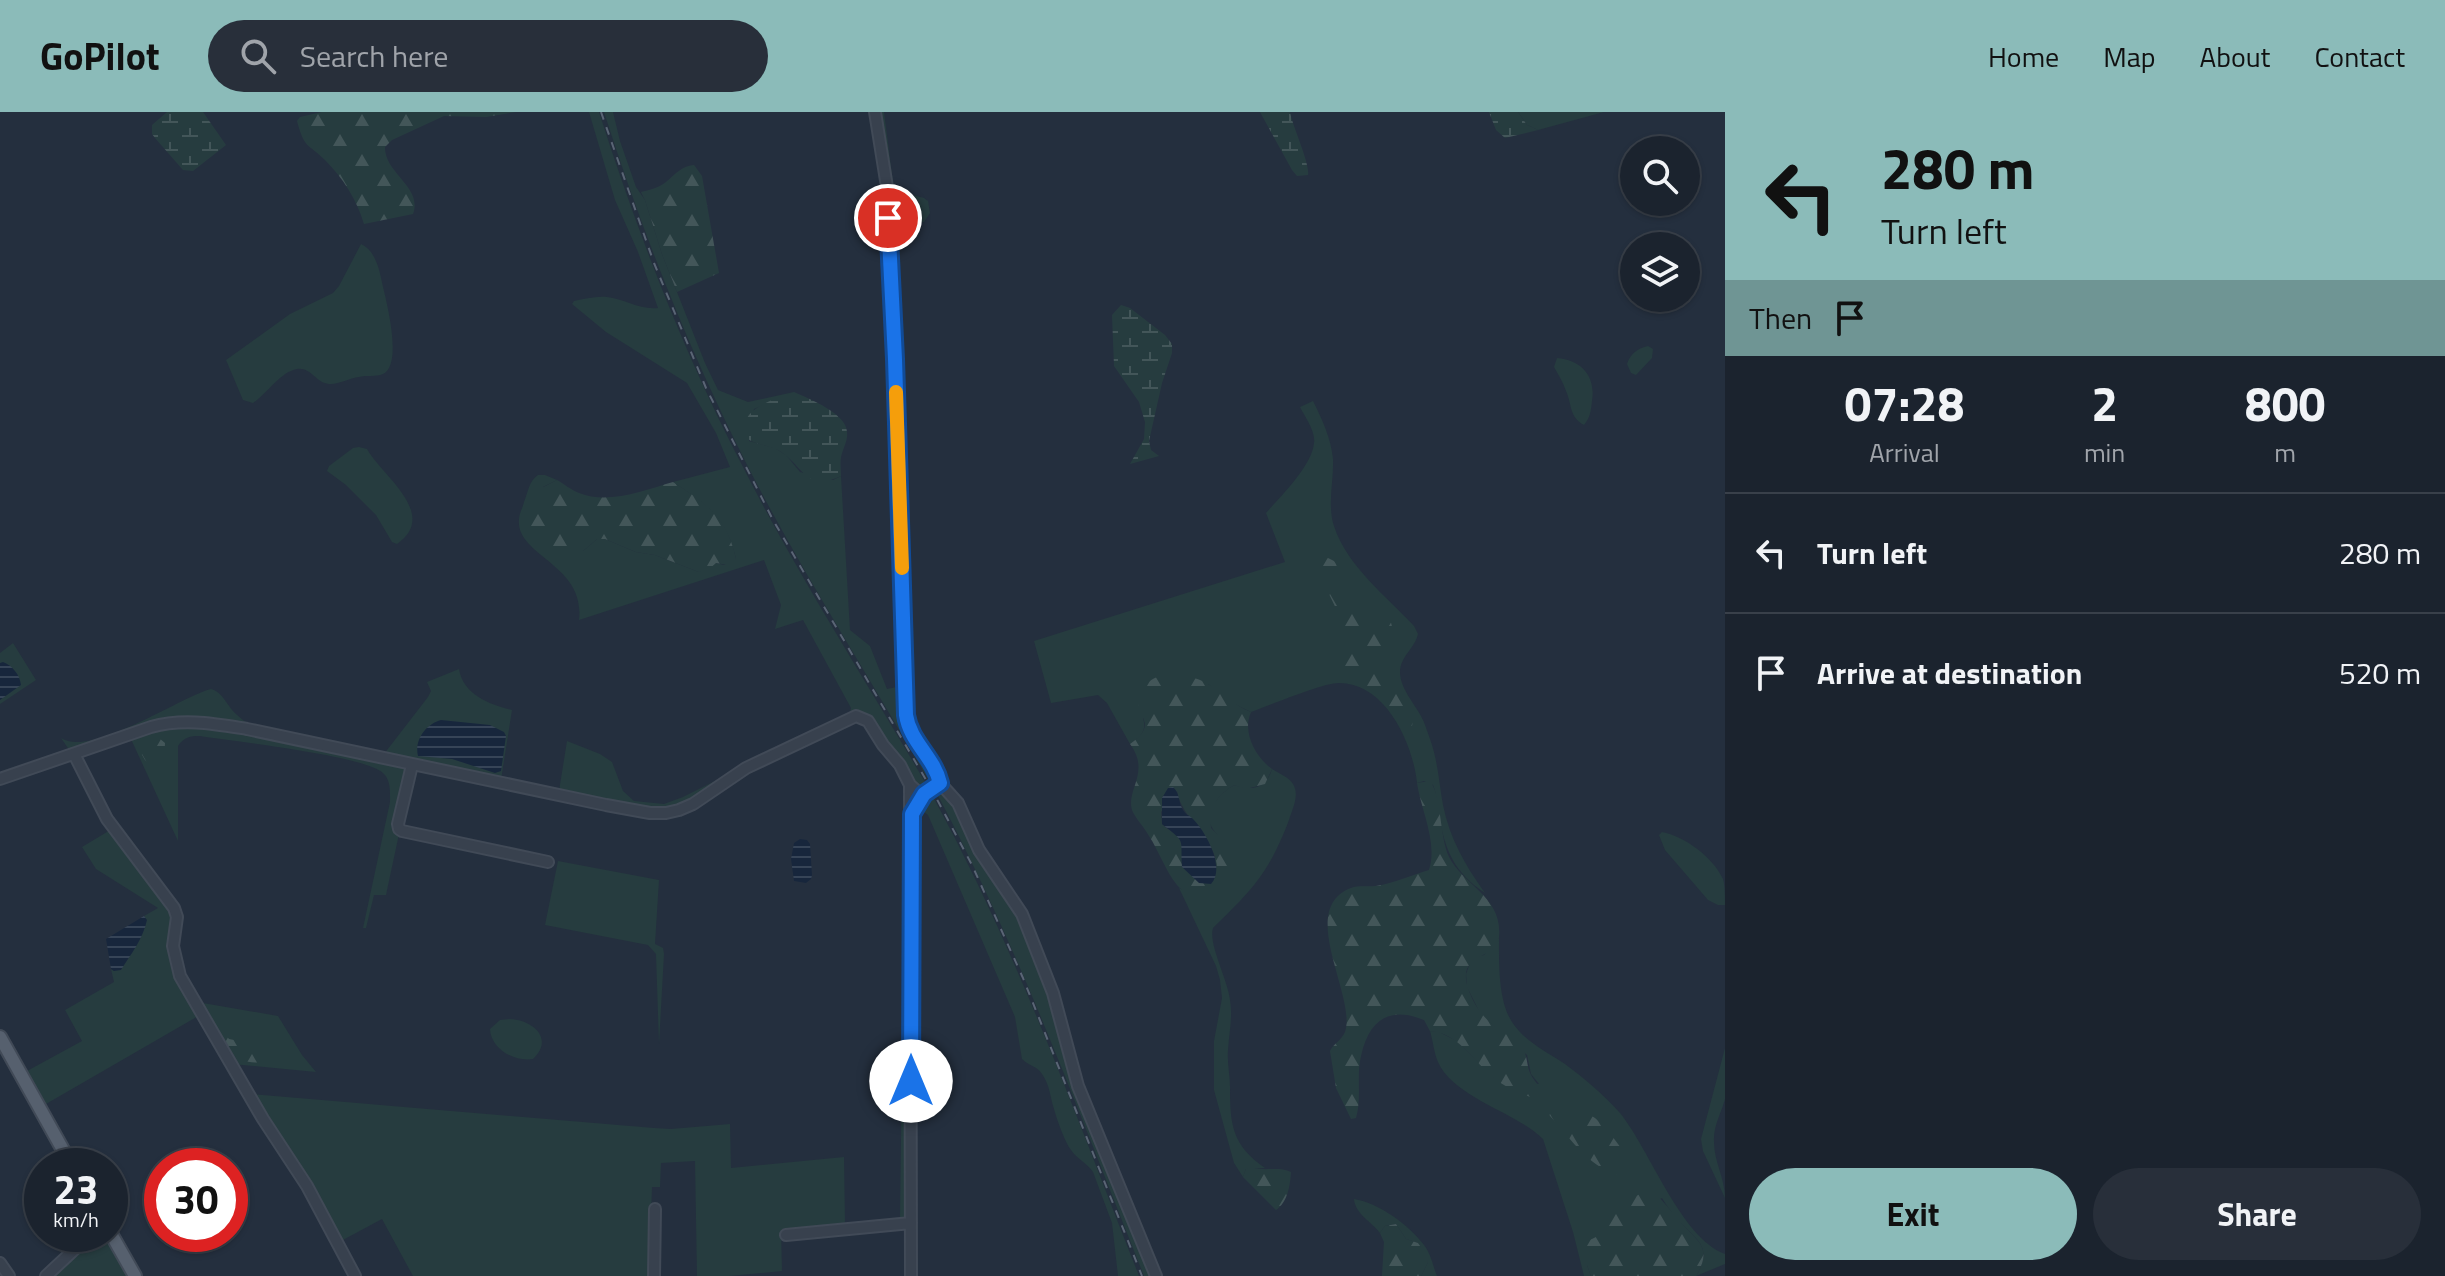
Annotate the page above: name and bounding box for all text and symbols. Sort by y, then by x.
search box [208,20,768,92]
text: GoPilot [40,27,160,85]
text: Search here [300,33,449,79]
icon: search [236,34,280,78]
text: Home [1988,35,2059,78]
text: Map [2103,35,2156,78]
text: About [2200,35,2270,78]
text: Contact [2314,35,2405,78]
text: 280 m [1881,126,2034,211]
map controls [1620,136,1700,312]
button: search [1620,136,1700,216]
icon: left [1749,144,1853,248]
pin [854,184,922,252]
icon: arrive [866,196,910,240]
text: Turn left [1881,203,2007,258]
button: layers [1620,232,1700,312]
text: Then [1749,295,1812,341]
icon: arrive [1828,296,1872,340]
text: 07:28 [1845,367,1964,440]
text: 2 [2091,367,2118,440]
text: 800 [2245,367,2325,440]
text: Arrival [1869,433,1940,472]
text: min [2084,433,2125,472]
text: m [2274,433,2296,472]
text: Turn left [1817,530,1927,576]
text: 280 m [2339,530,2421,576]
icon: left [1749,531,1793,575]
text: Arrive at destination [1817,650,2082,696]
text: 520 m [2339,650,2421,696]
icon: arrive [1749,651,1793,695]
position arrow [869,1039,953,1123]
speed limit sign: 30 [144,1148,248,1252]
text: 23 [54,1159,98,1220]
button: Exit [1749,1168,2077,1260]
button: Share [2093,1168,2421,1260]
text: km/h [53,1204,99,1235]

